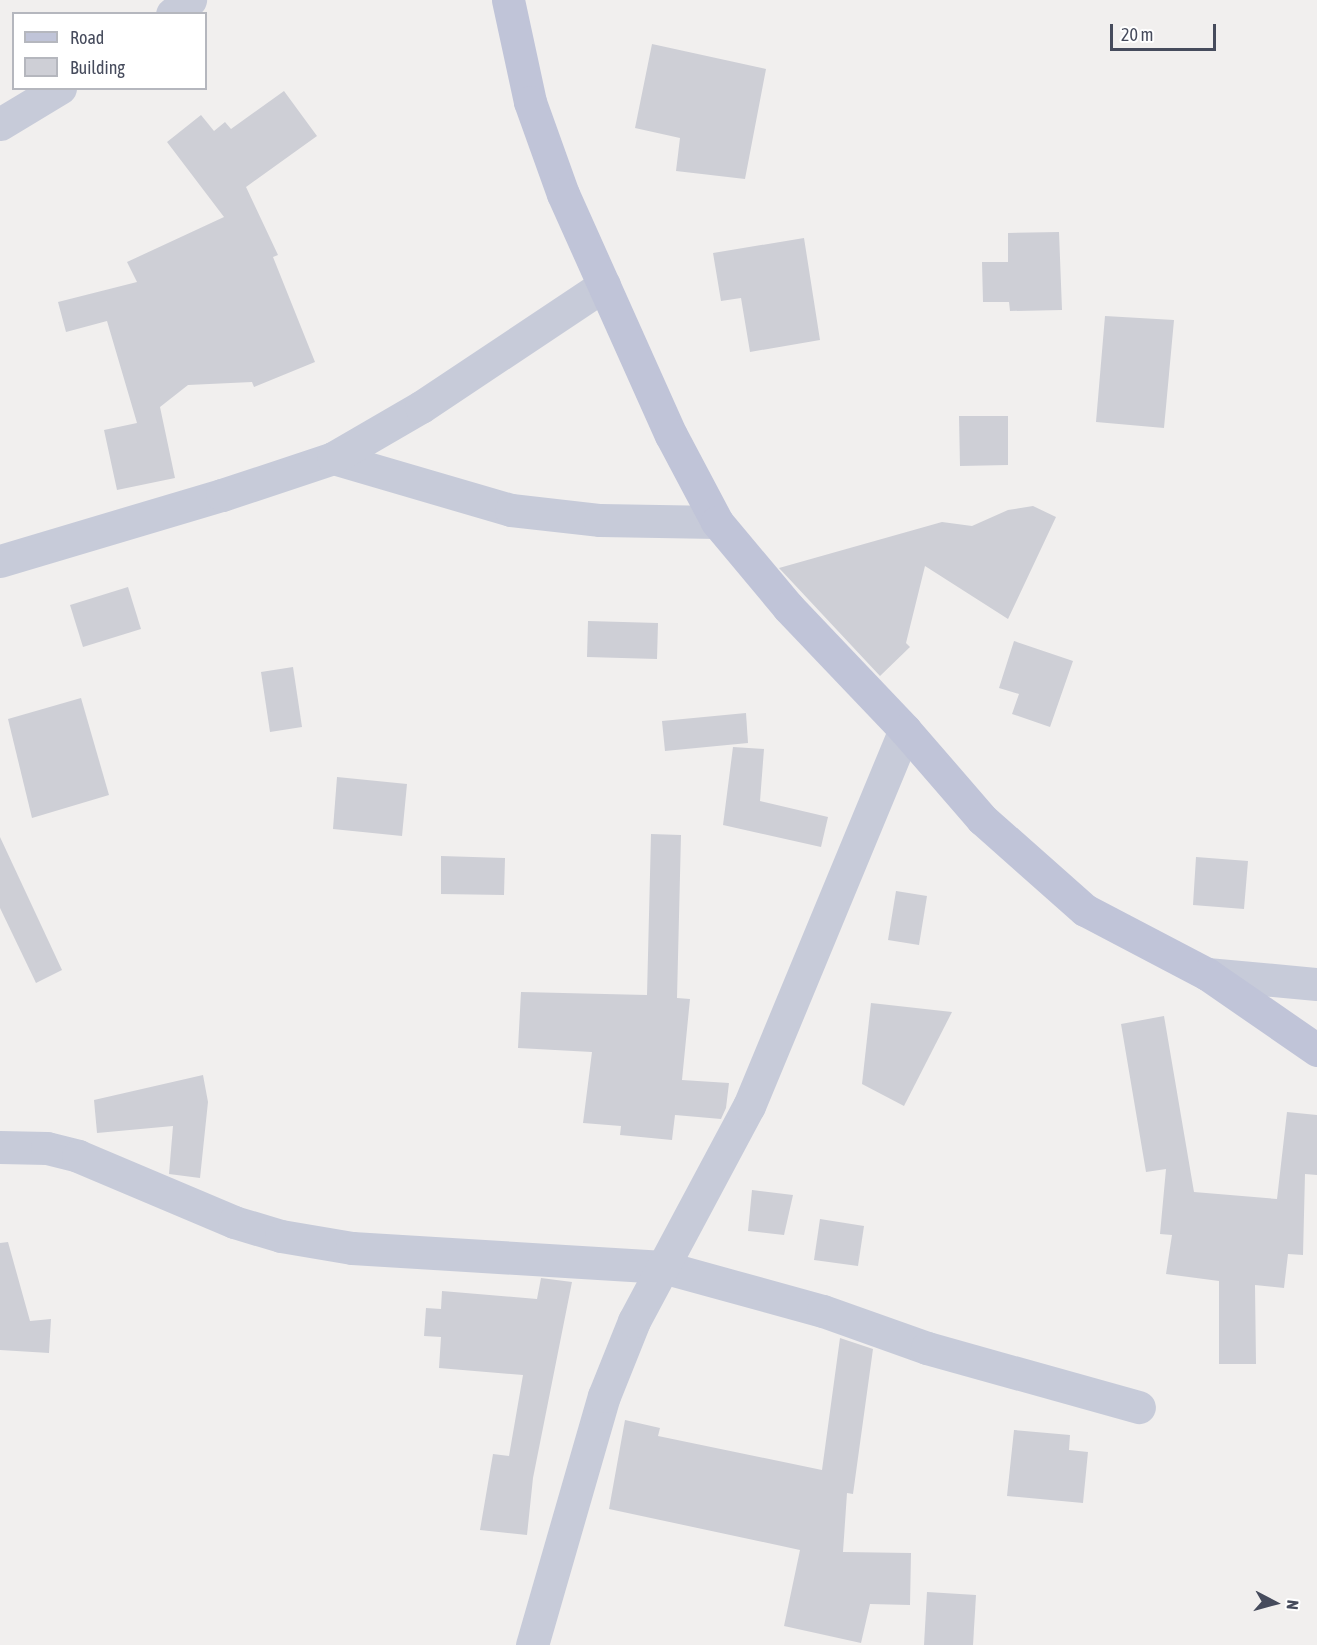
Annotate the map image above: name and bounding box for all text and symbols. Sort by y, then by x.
legend [12,12,207,90]
scale bar [1113,12,1220,50]
text: 20 m [1121,24,1153,45]
text: Road [70,27,104,48]
text: Building [70,57,125,78]
north arrow [1245,1573,1305,1633]
text: N [1283,1599,1302,1611]

